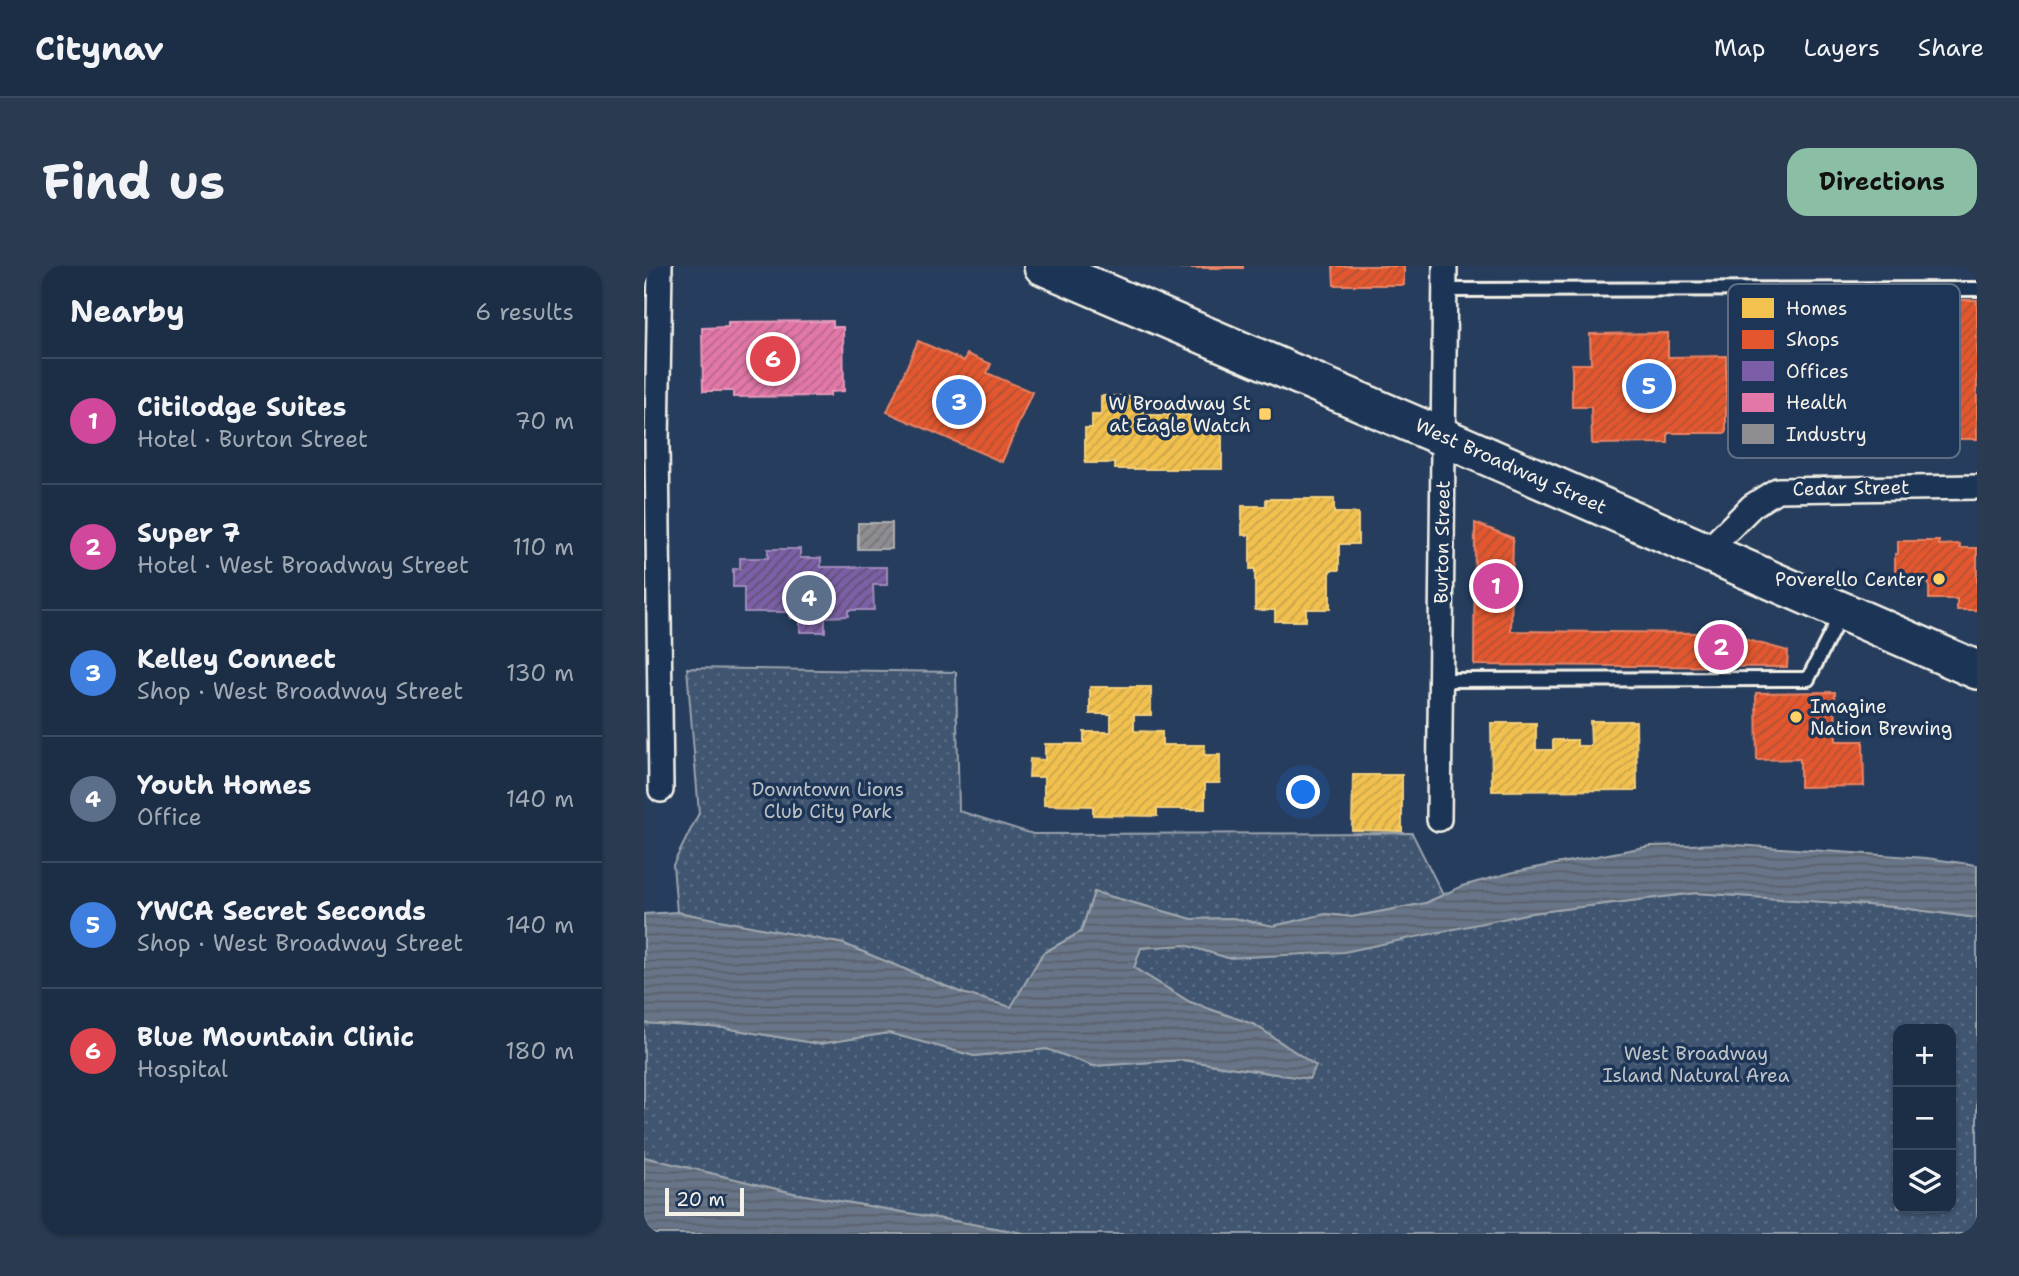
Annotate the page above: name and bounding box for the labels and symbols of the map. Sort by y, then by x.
legend [1728,284,1960,458]
text: Homes [1786,296,1847,321]
text: Shops [1786,327,1840,352]
pin: 6 [750,333,796,385]
text: Offices [1786,359,1849,384]
pin: 5 [1626,360,1672,412]
pin: 3 [936,376,982,428]
text: Health [1786,390,1847,415]
place label: W Broadway St at Eagle Watch [1108,391,1251,438]
marker: W Broadway St at Eagle Watch [1257,406,1273,422]
street label: West Broadway Street [1411,413,1611,519]
text: Industry [1786,422,1867,447]
street label: Cedar Street [1792,474,1910,502]
street label: Burton Street [1428,480,1456,604]
pin: 1 [1473,560,1519,612]
place label: Poverello Center [1775,567,1925,592]
marker: Poverello Center [1931,571,1947,587]
pin: 4 [786,572,832,624]
pin: 2 [1698,621,1744,673]
place label: Imagine Nation Brewing [1810,694,1953,741]
marker: Imagine Nation Brewing [1788,709,1804,725]
your location [1286,775,1320,809]
park label: Downtown Lions Club City Park [752,777,904,824]
park label: West Broadway Island Natural Area [1603,1041,1790,1088]
scale bar [665,1185,744,1217]

